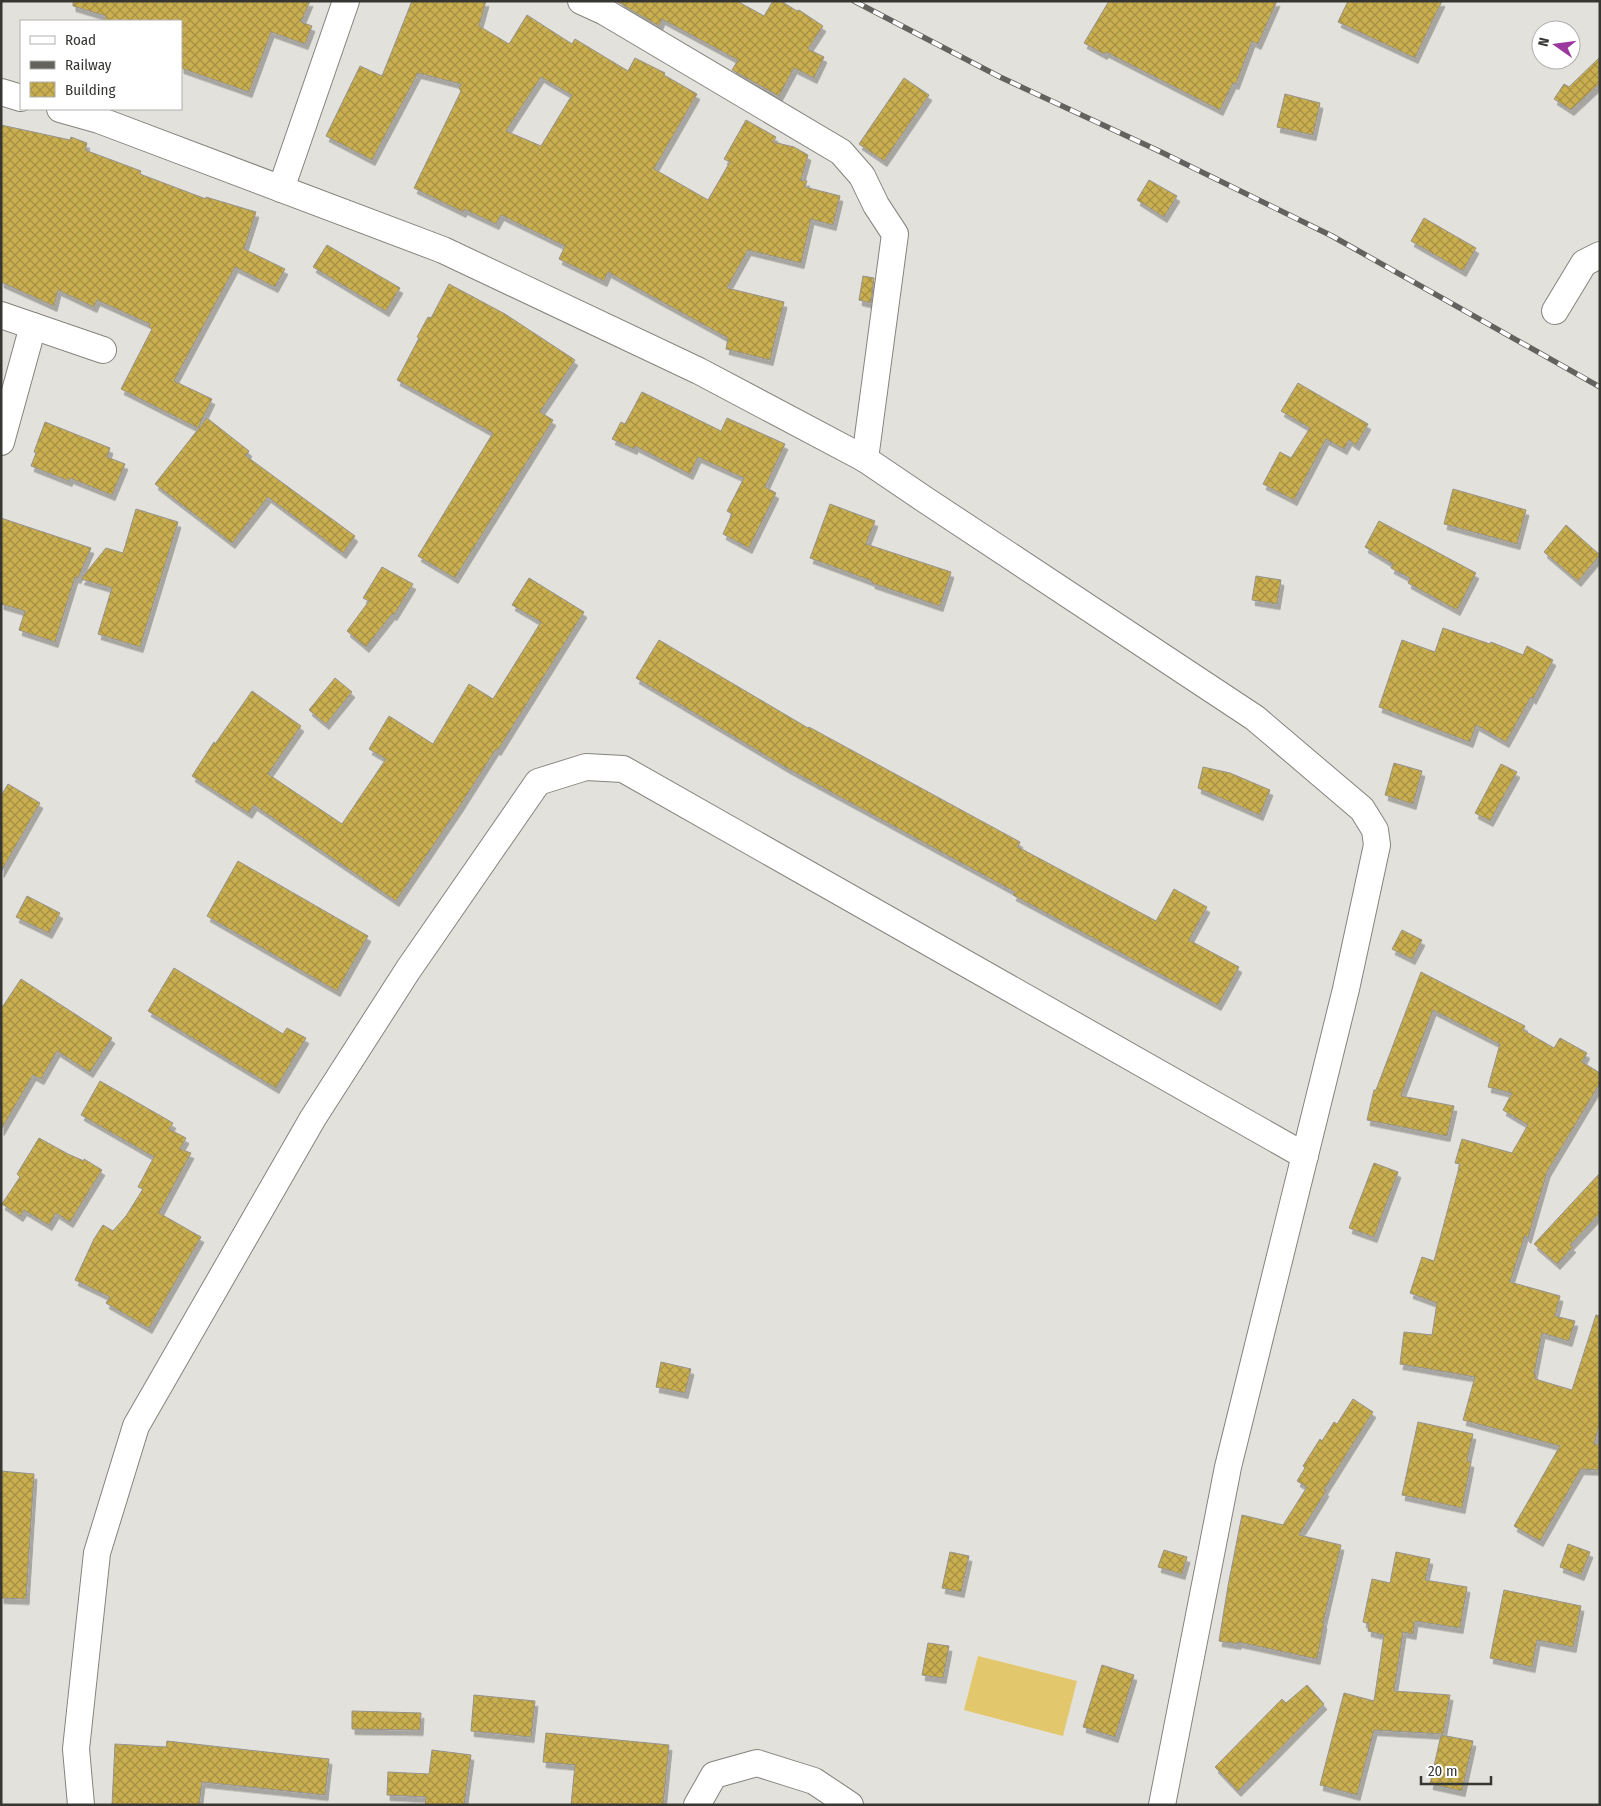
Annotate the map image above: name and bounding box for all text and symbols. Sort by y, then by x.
legend [20,20,182,110]
north arrow [1531,20,1581,70]
text: Road [65,31,96,49]
text: N [1535,36,1553,48]
text: Railway [65,56,112,74]
text: Building [65,81,116,99]
scale bar [1421,1754,1491,1786]
text: 20 m [1428,1762,1458,1780]

